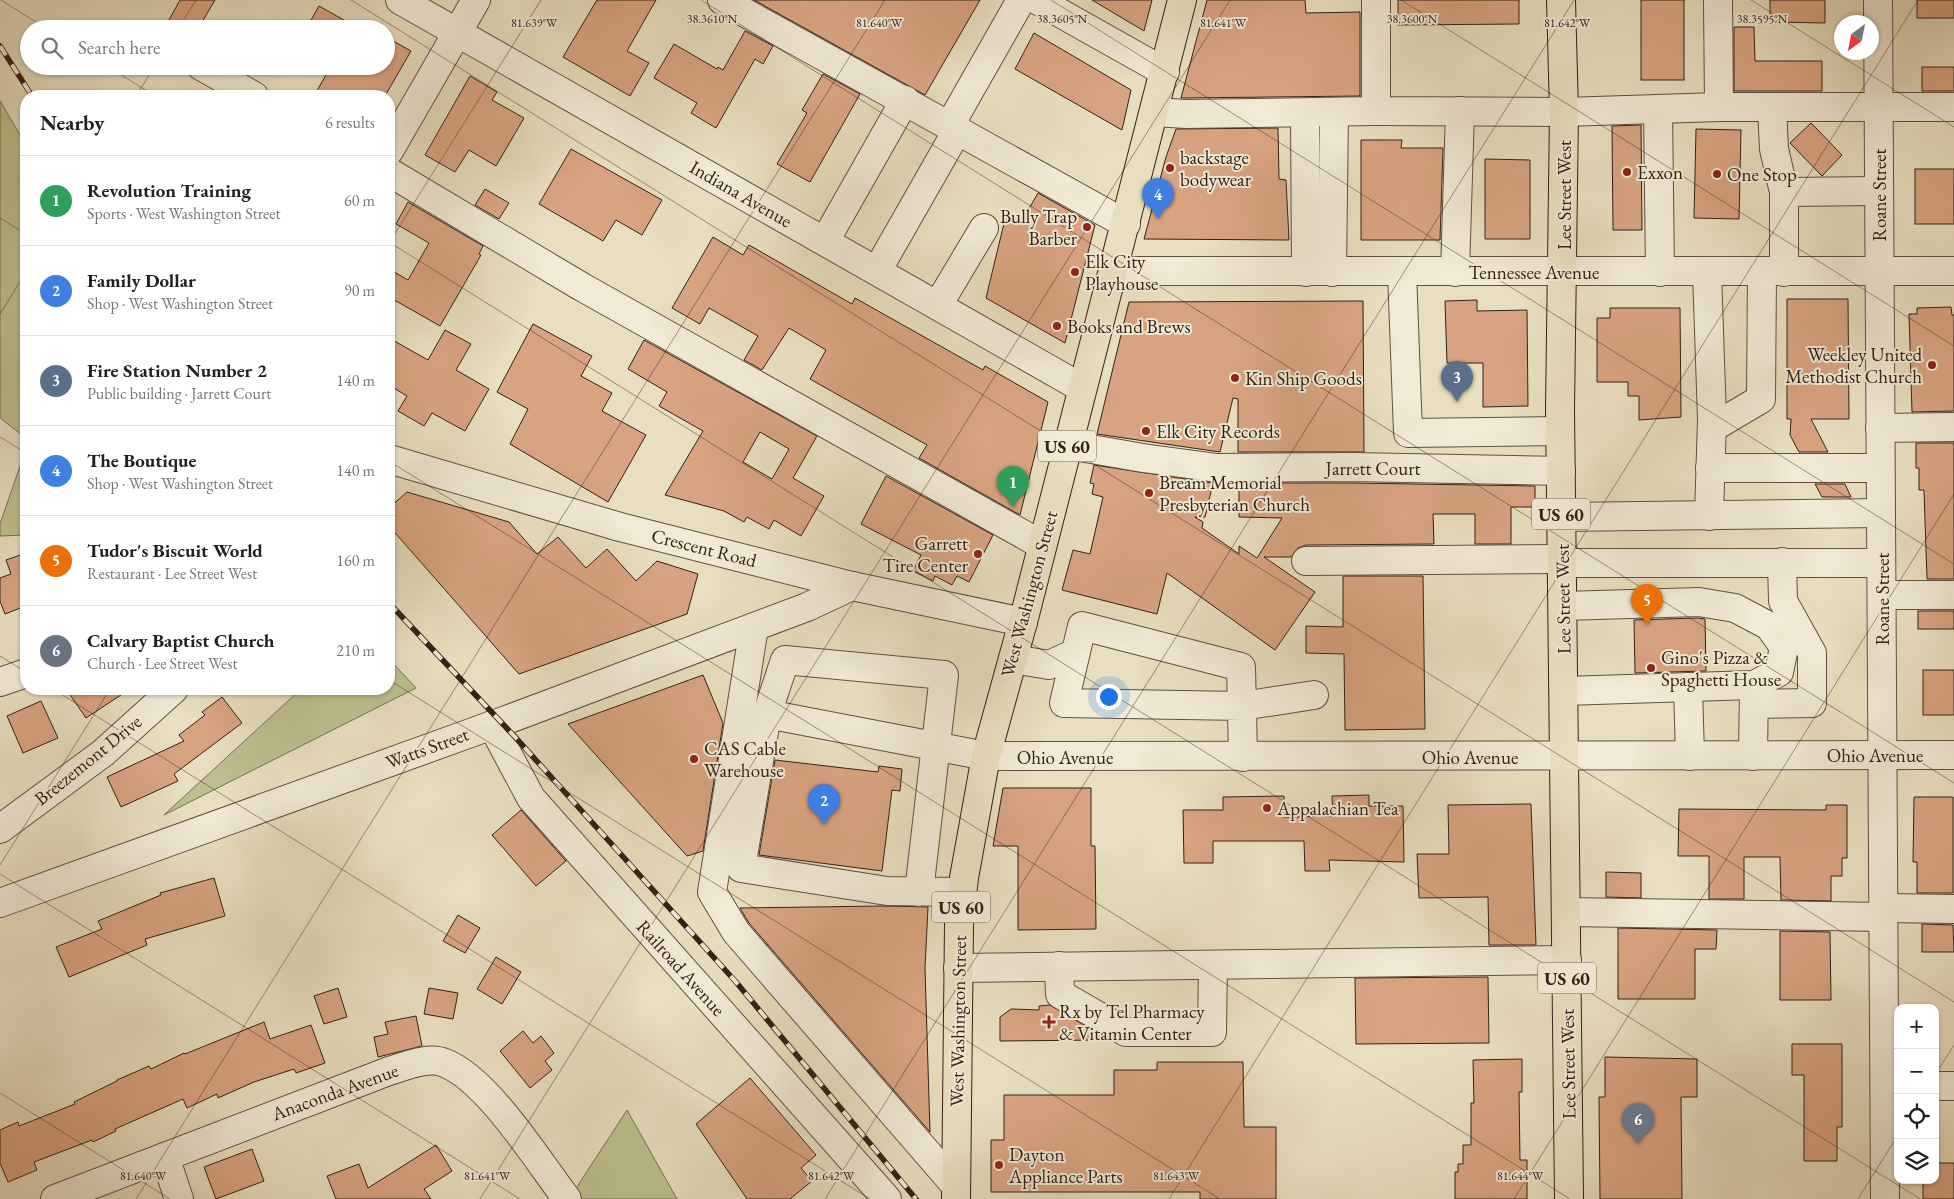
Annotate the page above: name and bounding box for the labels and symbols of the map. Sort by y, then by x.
text: 38.3610°N [687,11,738,27]
text: 38.3605°N [1037,11,1088,27]
text: 38.3600°N [1387,11,1438,27]
text: 38.3595°N [1737,11,1788,27]
text: 81.639°W [511,15,558,31]
text: 81.640°W [856,15,903,31]
text: 81.641°W [1200,15,1247,31]
text: 81.642°W [1544,15,1591,31]
north arrow [1834,15,1879,60]
street label: Lee Street West [1552,140,1577,250]
place label: backstage bodywear [1180,145,1252,192]
street label: Roane Street [1867,148,1892,242]
street label: Indiana Avenue [685,155,797,233]
place label: Exxon [1637,160,1683,185]
marker: backstage bodywear [1164,162,1176,174]
place label: One Stop [1727,162,1797,187]
marker: Exxon [1621,166,1633,178]
marker: One Stop [1711,168,1723,180]
pin: 4 [1142,178,1174,219]
place label: Bully Trap Barber [1000,204,1078,251]
marker: Bully Trap Barber [1081,221,1093,233]
place label: Elk City Playhouse [1085,249,1159,296]
street label: Tennessee Avenue [1469,260,1599,285]
marker: Elk City Playhouse [1069,266,1081,278]
place label: Books and Brews [1067,314,1191,339]
marker: Books and Brews [1051,320,1063,332]
place label: Weekley United Methodist Church [1785,342,1922,389]
marker: Weekley United Methodist Church [1926,359,1938,371]
pin: 3 [1441,361,1473,402]
place label: Kin Ship Goods [1245,366,1362,391]
marker: Kin Ship Goods [1229,372,1241,384]
place label: Elk City Records [1156,419,1280,444]
marker: Elk City Records [1140,425,1152,437]
road number: US 60 [1038,431,1096,462]
street label: Jarrett Court [1323,456,1421,481]
pin: 1 [997,466,1029,507]
place label: Bream Memorial Presbyterian Church [1159,470,1310,517]
marker: Bream Memorial Presbyterian Church [1143,487,1155,499]
road number: US 60 [1532,498,1590,530]
street label: West Washington Street [995,508,1063,680]
street label: Crescent Road [649,523,760,573]
place label: Garrett Tire Center [882,531,969,578]
street label: Lee Street West [1550,544,1576,654]
marker: Garrett Tire Center [972,548,984,560]
street label: Roane Street [1870,552,1895,646]
pin: 5 [1631,584,1663,625]
place label: Gino's Pizza & Spaghetti House [1661,645,1781,692]
marker: Gino's Pizza & Spaghetti House [1645,662,1657,674]
your location [1096,684,1122,710]
street label: Breezemont Drive [29,709,147,811]
street label: Watts Street [382,721,472,775]
place label: CAS Cable Warehouse [704,736,786,783]
street label: Ohio Avenue [1827,743,1923,768]
street label: Ohio Avenue [1017,745,1113,770]
street label: Ohio Avenue [1422,745,1518,770]
marker: CAS Cable Warehouse [688,753,700,765]
pin: 2 [808,784,840,825]
place label: Appalachian Tea [1276,796,1399,821]
marker: Appalachian Tea [1261,802,1273,814]
road number: US 60 [932,892,990,922]
street label: Railroad Avenue [631,915,731,1021]
street label: West Washington Street [944,935,972,1107]
road number: US 60 [1538,962,1596,994]
place label: Rx by Tel Pharmacy & Vitamin Center [1059,999,1205,1046]
street label: Lee Street West [1555,1009,1581,1119]
marker: Rx by Tel Pharmacy & Vitamin Center [1043,1016,1055,1028]
street label: Anaconda Avenue [267,1057,402,1127]
pin: 6 [1622,1103,1654,1144]
place label: Dayton Appliance Parts [1008,1142,1123,1189]
marker: Dayton Appliance Parts [993,1159,1005,1171]
text: 81.640°W [120,1168,167,1184]
text: 81.641°W [464,1168,511,1184]
text: 81.642°W [808,1168,855,1184]
text: 81.643°W [1153,1168,1200,1184]
text: 81.644°W [1497,1168,1544,1184]

